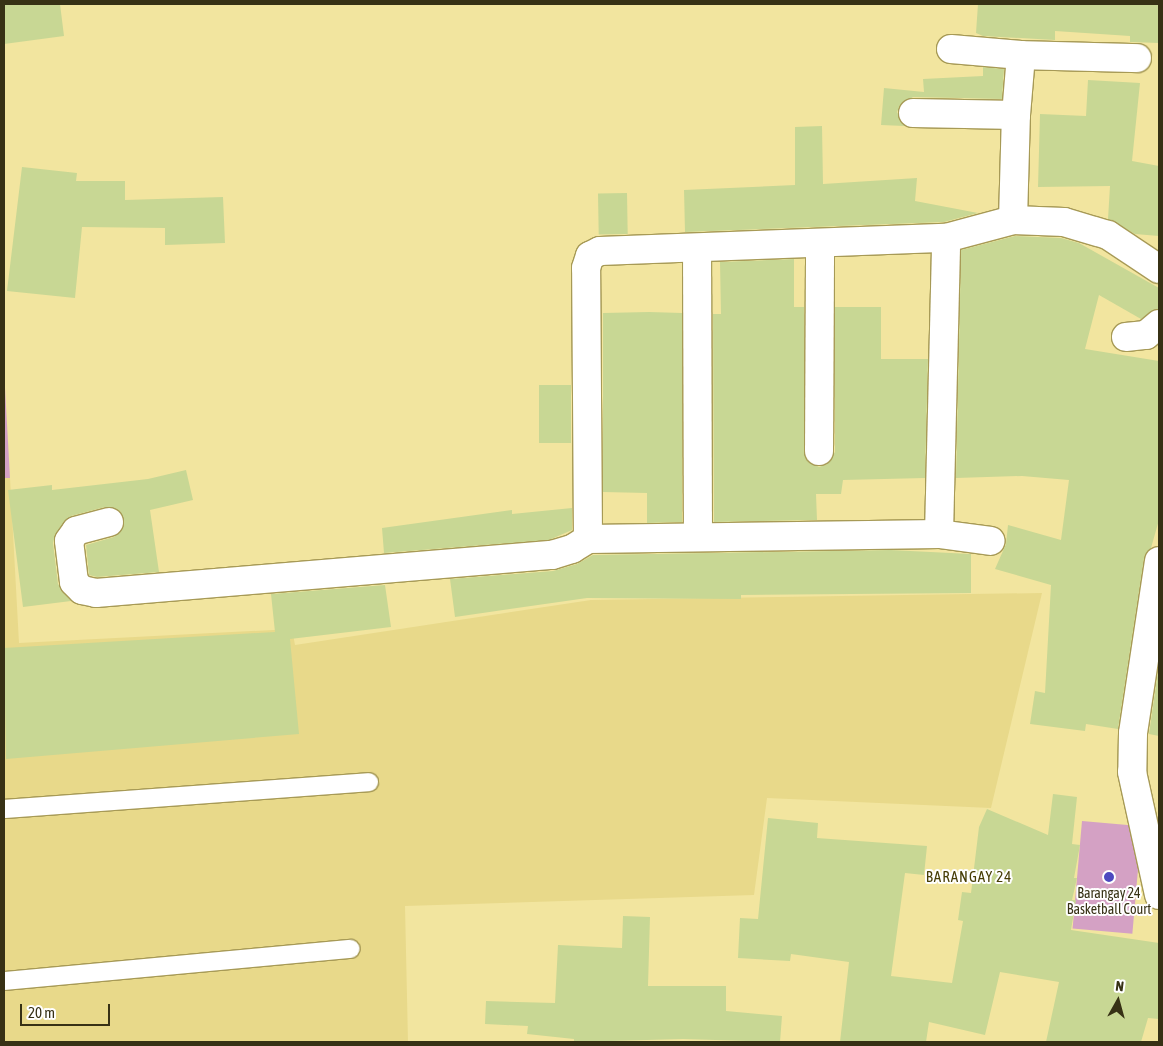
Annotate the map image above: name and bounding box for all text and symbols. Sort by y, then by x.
district label: BARANGAY 24 [924,868,1014,886]
marker: Barangay 24 Basketball Court [1103,871,1115,883]
place label: Barangay 24 Basketball Court [1067,885,1151,918]
north arrow [1093,976,1143,1026]
text: N [1115,978,1125,995]
scale bar [22,994,112,1026]
text: 20 m [28,1004,55,1021]

